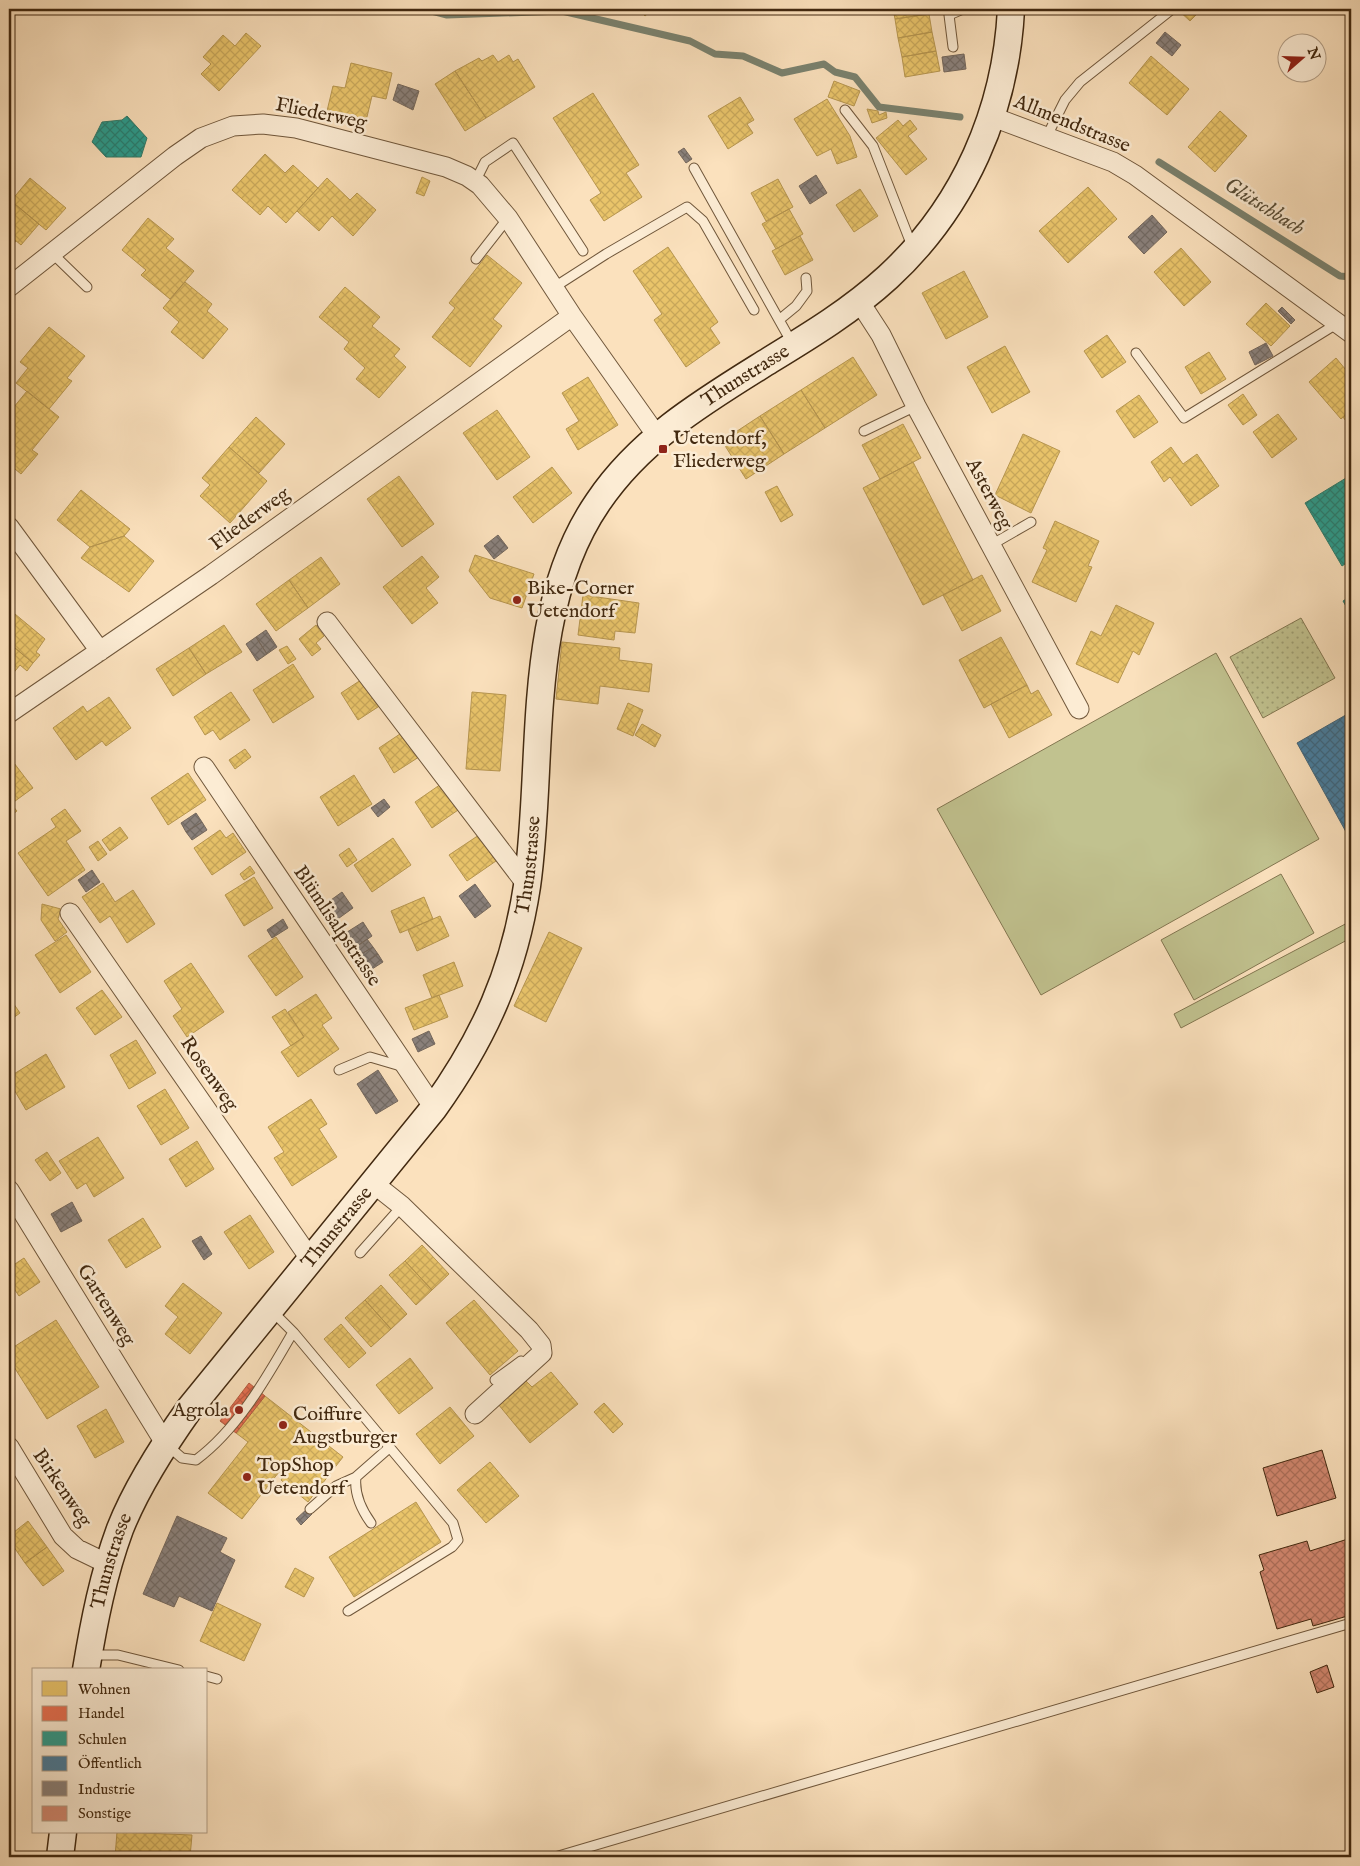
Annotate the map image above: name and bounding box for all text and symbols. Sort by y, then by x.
north arrow [1278,32,1328,82]
text: N [1302,44,1324,63]
street label: Allmendstrasse [1009,89,1134,159]
street label: Fliederweg [273,92,370,136]
water label: Glütschbach [1219,172,1309,242]
street label: Thunstrasse [696,339,794,413]
place label: Uetendorf, Fliederweg [673,426,767,474]
marker: Uetendorf, Fliederweg [657,443,669,455]
street label: Asterweg [959,453,1019,535]
street label: Fliederweg [205,481,296,556]
place label: Bike-Corner Uetendorf [527,576,635,624]
marker: Bike-Corner Uetendorf [511,594,523,606]
street label: Thunstrasse [510,815,546,917]
street label: Blümlisalpstrasse [287,861,387,991]
street label: Rosenweg [174,1032,244,1117]
street label: Thunstrasse [296,1181,378,1274]
street label: Gartenweg [71,1260,141,1351]
place label: Agrola [171,1398,229,1423]
place label: Coiffure Augstburger [292,1402,398,1450]
marker: Agrola [233,1404,245,1416]
marker: Coiffure Augstburger [277,1419,289,1431]
street label: Birkenweg [27,1444,98,1533]
place label: TopShop Uetendorf [257,1453,349,1501]
marker: TopShop Uetendorf [241,1471,253,1483]
street label: Thunstrasse [85,1509,138,1611]
legend [32,1668,208,1834]
text: Wohnen [78,1680,130,1699]
text: Handel [78,1704,125,1723]
text: Schulen [78,1730,127,1749]
text: Öffentlich [78,1754,142,1773]
text: Industrie [78,1780,135,1799]
text: Sonstige [78,1804,131,1823]

